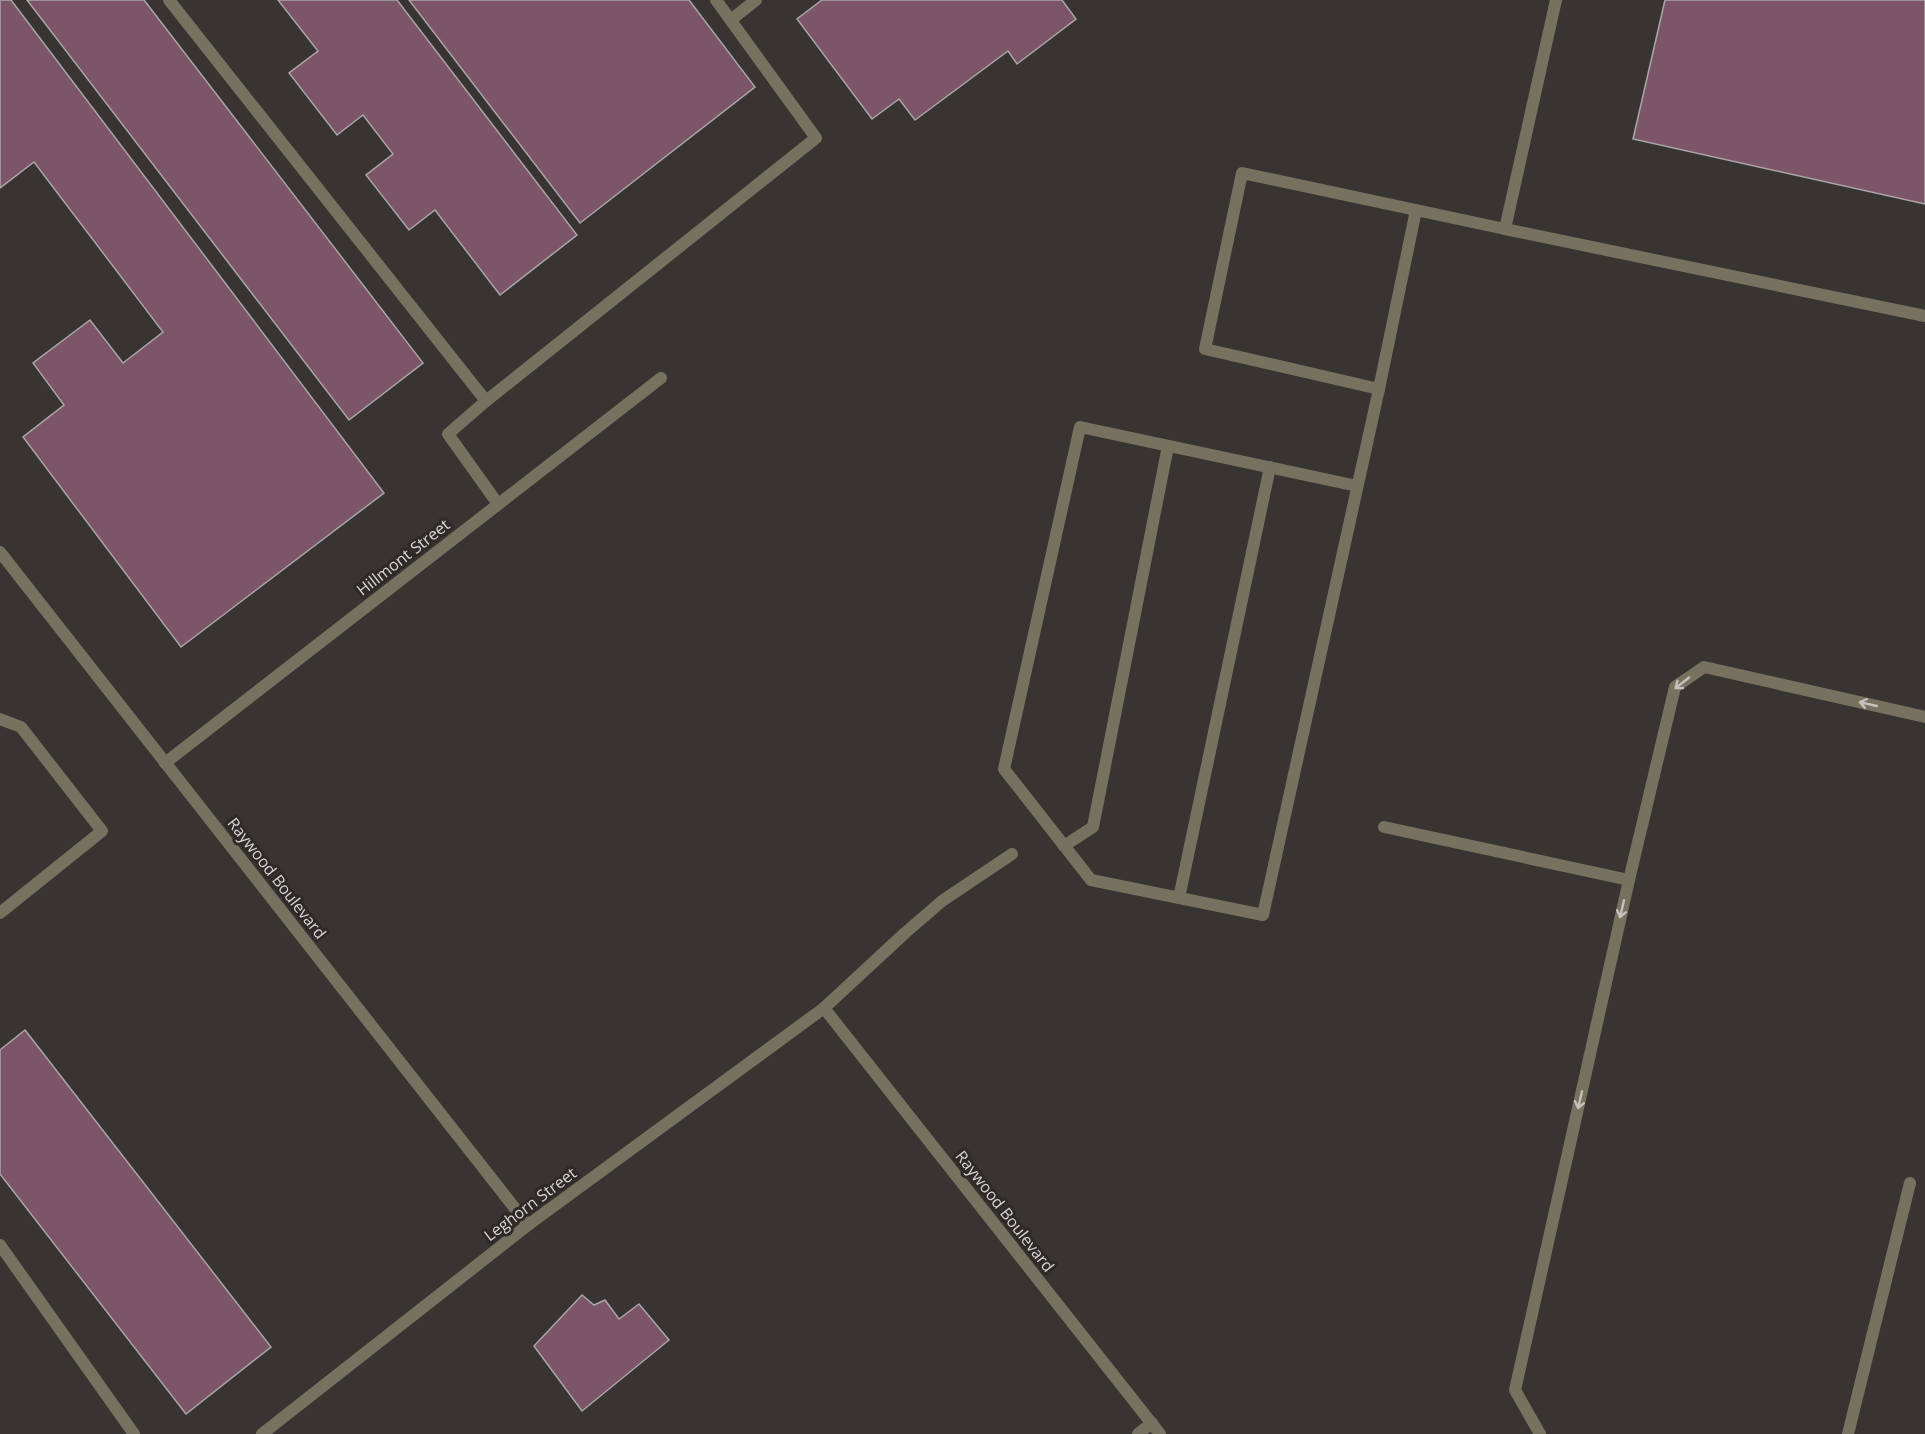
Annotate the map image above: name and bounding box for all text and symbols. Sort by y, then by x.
street label: Hillmont Street [352,513,454,600]
one-way arrow [1674,676,1690,689]
one-way arrow [1859,698,1878,709]
street label: Raywood Boulevard [223,813,331,943]
one-way arrow [1616,899,1627,918]
one-way arrow [1573,1090,1585,1109]
street label: Raywood Boulevard [951,1146,1059,1276]
street label: Leghorn Street [479,1162,581,1246]

